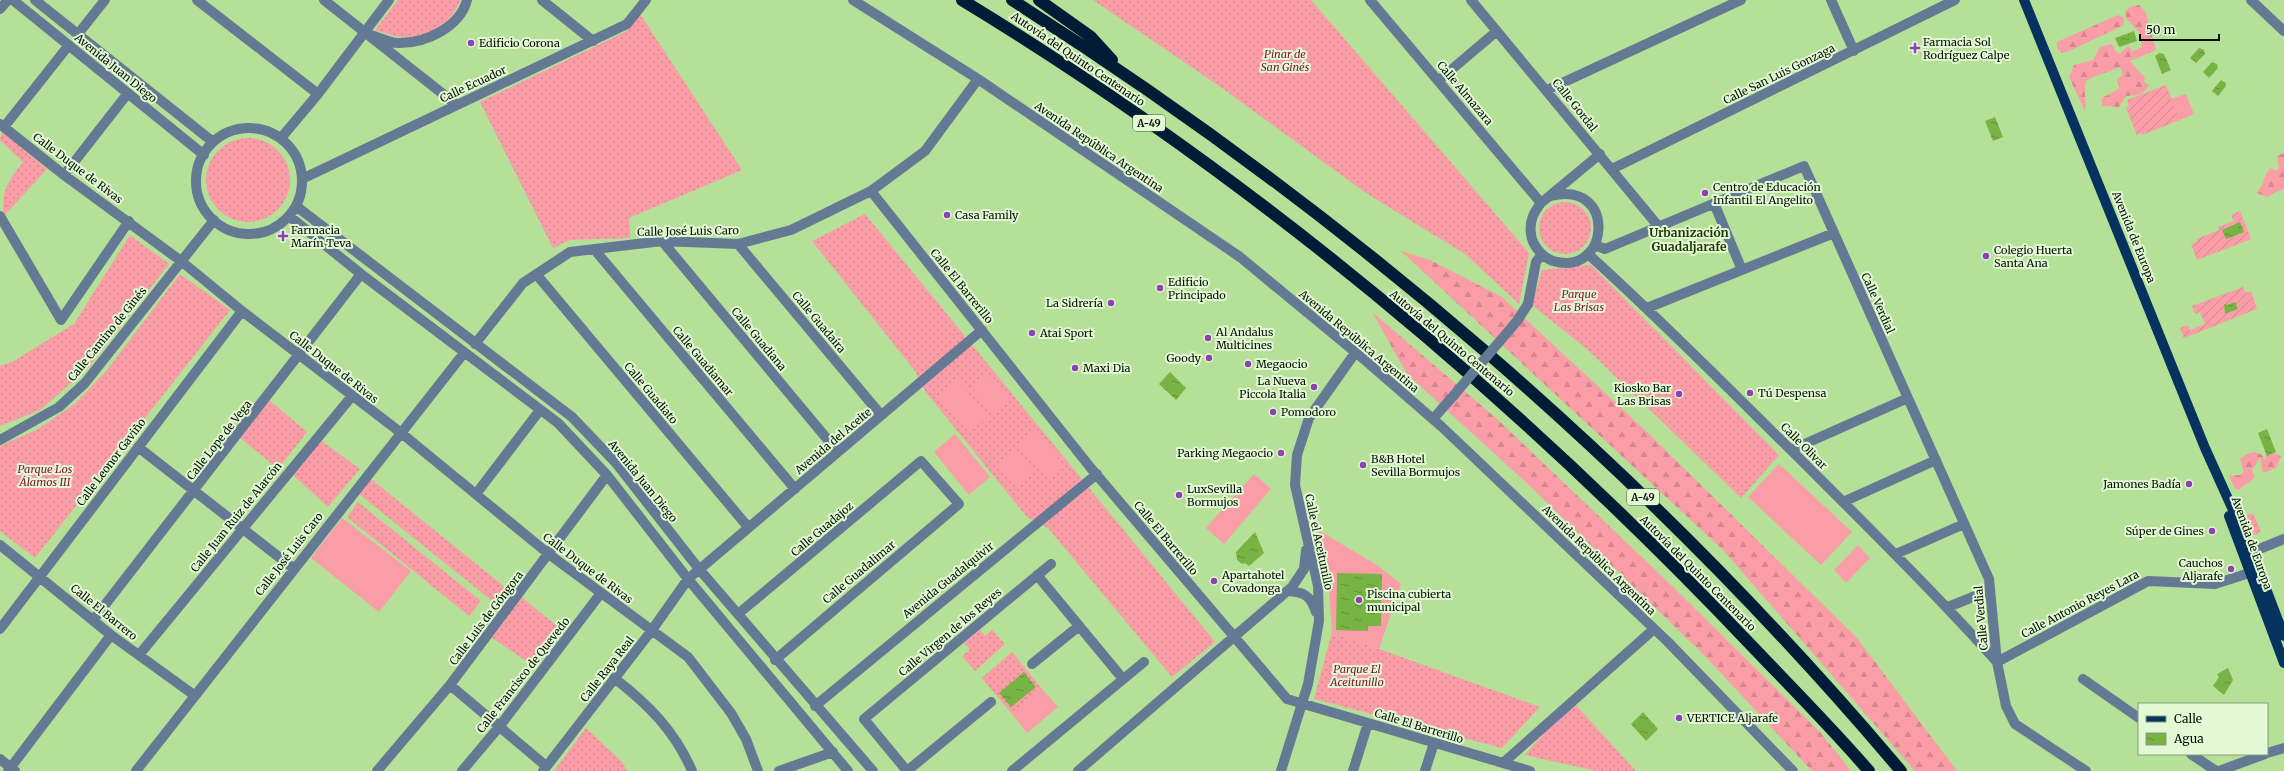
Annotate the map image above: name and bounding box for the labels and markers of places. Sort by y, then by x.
place label: Farmacia Sol Rodríguez Calpe [1923,35,2010,62]
place label: Edificio Corona [479,36,560,50]
marker: Edificio Corona [466,38,476,48]
marker: Farmacia Sol Rodríguez Calpe [1910,43,1920,53]
place label: Centro de Educación Infantil El Angelito [1713,180,1821,207]
marker: Centro de Educación Infantil El Angelito [1700,188,1710,198]
place label: Casa Family [955,208,1019,222]
marker: Casa Family [942,210,952,220]
place label: Farmacia Marín Teva [291,223,352,250]
marker: Farmacia Marín Teva [278,231,288,241]
place label: Colegio Huerta Santa Ana [1994,243,2072,270]
marker: Colegio Huerta Santa Ana [1981,251,1991,261]
place label: Edificio Principado [1168,275,1226,302]
marker: Edificio Principado [1155,283,1165,293]
place label: La Sidrería [1046,296,1103,310]
marker: La Sidrería [1106,298,1116,308]
place label: Al Andalus Multicines [1215,325,1273,352]
place label: Atai Sport [1039,326,1094,340]
marker: Atai Sport [1027,328,1037,338]
marker: Al Andalus Multicines [1203,333,1213,343]
place label: Goody [1166,351,1202,365]
marker: Goody [1204,353,1214,363]
place label: Megaocio [1256,357,1308,371]
marker: Megaocio [1243,359,1253,369]
place label: Maxi Dia [1083,361,1130,375]
marker: Maxi Dia [1070,363,1080,373]
place label: La Nueva Piccola Italia [1239,374,1306,401]
place label: Kiosko Bar Las Brisas [1614,381,1671,408]
marker: La Nueva Piccola Italia [1309,382,1319,392]
place label: Tú Despensa [1758,386,1827,400]
marker: Tú Despensa [1745,388,1755,398]
marker: Kiosko Bar Las Brisas [1674,389,1684,399]
place label: Pomodoro [1281,405,1337,419]
marker: Pomodoro [1268,407,1278,417]
place label: Parking Megaocio [1177,446,1274,460]
marker: Parking Megaocio [1276,448,1286,458]
place label: B&B Hotel Sevilla Bormujos [1371,452,1460,479]
marker: B&B Hotel Sevilla Bormujos [1358,460,1368,470]
place label: Jamones Badía [2102,477,2181,491]
marker: Jamones Badía [2184,479,2194,489]
place label: LuxSevilla Bormujos [1187,482,1242,509]
marker: LuxSevilla Bormujos [1174,490,1184,500]
place label: Súper de Gines [2125,524,2204,538]
marker: Súper de Gines [2207,526,2217,536]
place label: Cauchos Aljarafe [2179,556,2223,583]
marker: Cauchos Aljarafe [2226,564,2236,574]
place label: Apartahotel Covadonga [1221,568,1285,595]
marker: Apartahotel Covadonga [1209,576,1219,586]
place label: Piscina cubierta municipal [1367,587,1451,614]
marker: Piscina cubierta municipal [1354,595,1364,605]
place label: VERTICE Aljarafe [1686,711,1778,725]
marker: VERTICE Aljarafe [1674,713,1684,723]

